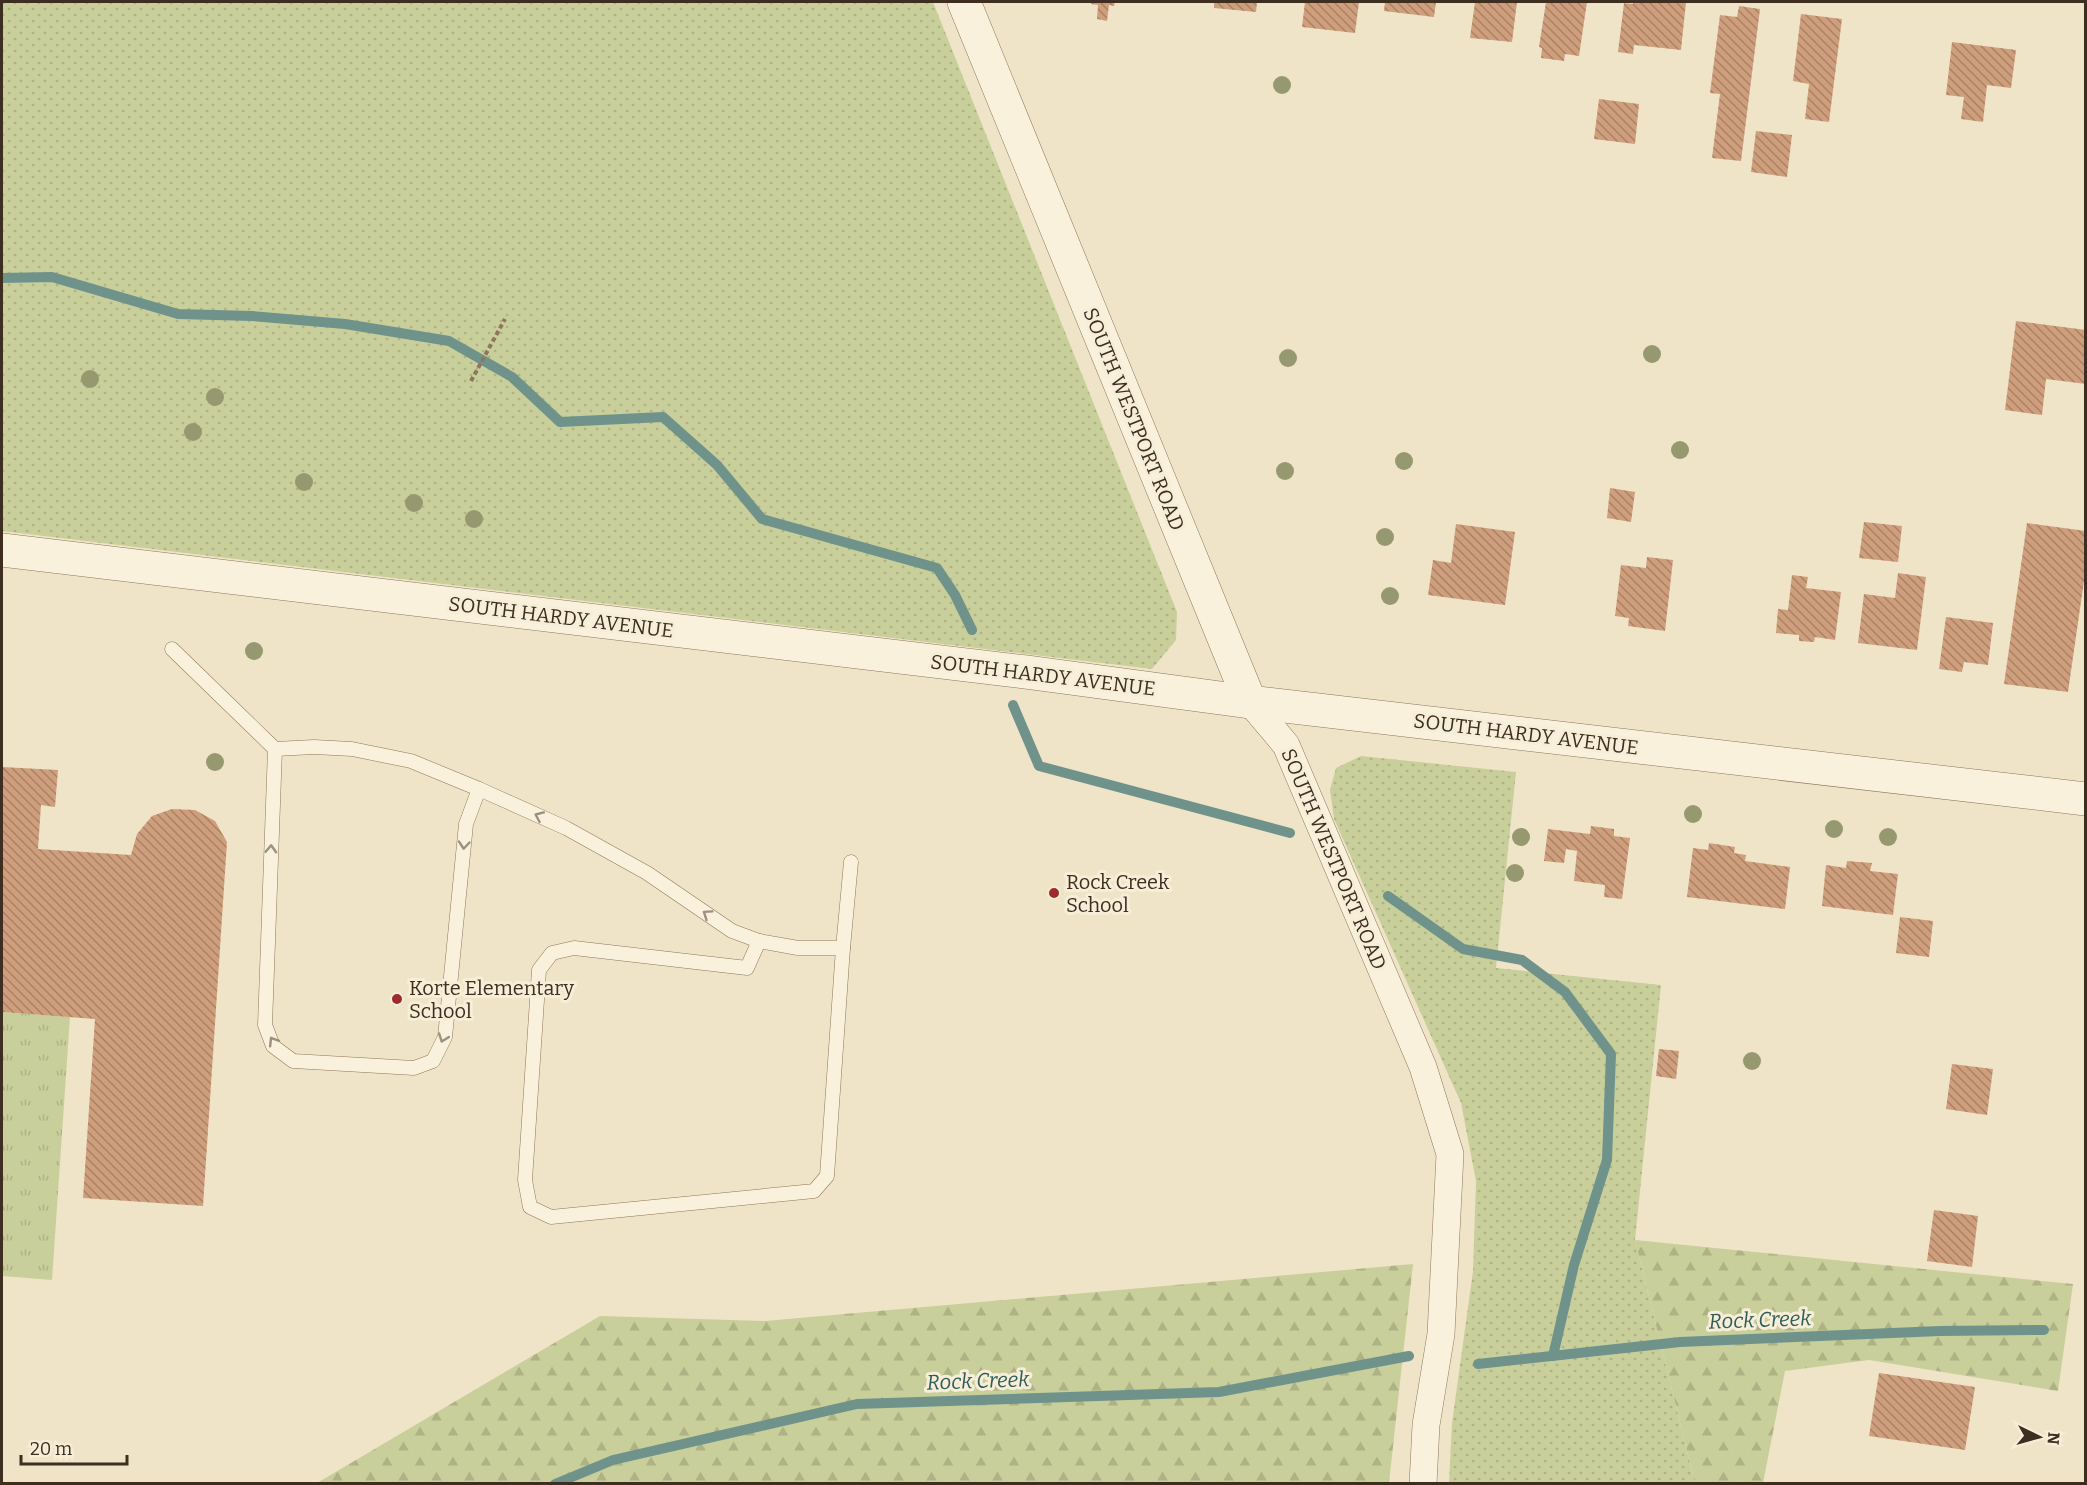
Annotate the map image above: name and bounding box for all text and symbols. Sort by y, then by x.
street label: SOUTH WESTPORT ROAD [1078,304,1190,534]
street label: SOUTH HARDY AVENUE [447,591,675,643]
street label: SOUTH HARDY AVENUE [929,649,1157,701]
street label: SOUTH HARDY AVENUE [1412,708,1640,760]
street label: SOUTH WESTPORT ROAD [1276,745,1392,973]
one-way arrow [534,811,545,823]
one-way arrow [458,840,471,849]
one-way arrow [265,844,278,853]
place label: Rock Creek School [1066,870,1170,917]
marker: Rock Creek School [1047,886,1061,900]
one-way arrow [703,910,714,921]
place label: Korte Elementary School [409,976,574,1023]
marker: Korte Elementary School [390,992,404,1006]
one-way arrow [438,1032,451,1043]
one-way arrow [270,1037,281,1048]
water label: Rock Creek [1708,1305,1813,1335]
water label: Rock Creek [926,1366,1031,1396]
north arrow [2009,1407,2069,1467]
scale bar [21,1428,128,1466]
text: N [2043,1431,2063,1445]
text: 20 m [30,1438,72,1460]

